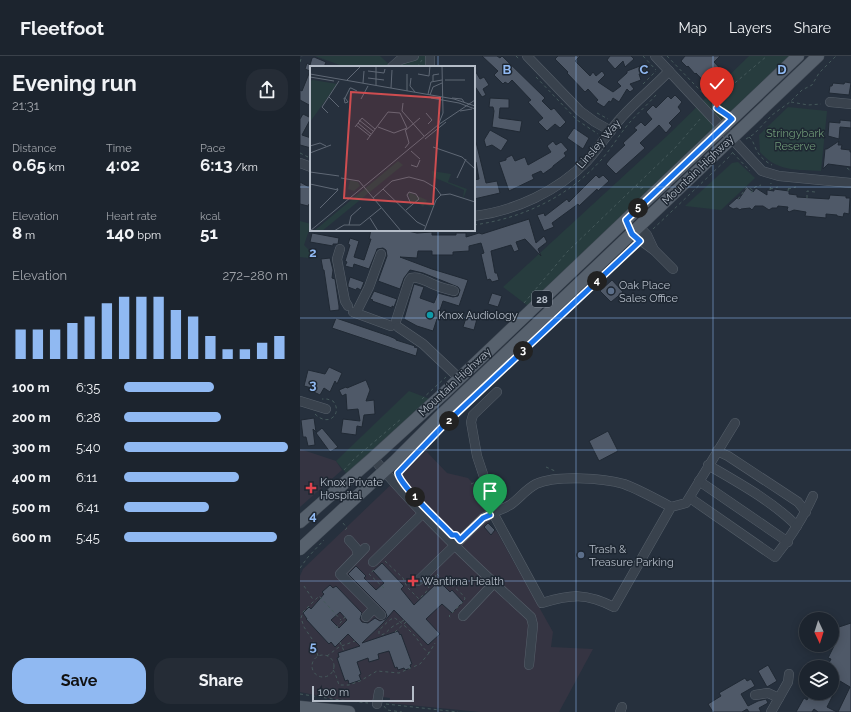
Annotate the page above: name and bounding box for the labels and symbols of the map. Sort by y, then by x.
text: B [503,62,512,77]
text: C [640,62,649,77]
text: D [777,62,787,77]
inset map [310,66,475,231]
pin [700,67,734,108]
street label: Linsley Way [574,117,624,171]
park label: Stringybark Reserve [766,127,824,153]
street label: Mountain Highway [660,132,737,207]
pin: 5 [628,198,648,218]
text: 2 [309,245,317,260]
pin: 4 [587,271,607,291]
place label: Oak Place Sales Office [619,279,679,305]
marker: Oak Place Sales Office [606,286,616,296]
road number: 28 [532,291,552,307]
place label: Knox Audiology [438,309,518,322]
marker: Knox Audiology [425,310,435,320]
pin: 3 [513,341,533,361]
street label: Mountain Highway [416,345,494,419]
text: 3 [309,377,317,392]
pin: 2 [439,411,459,431]
pin [473,474,507,515]
place label: Knox Private Hospital [320,476,383,502]
marker: Knox Private Hospital [305,482,317,494]
pin: 1 [405,487,425,507]
text: 4 [309,508,317,523]
place label: Trash & Treasure Parking [589,543,674,569]
marker: Trash & Treasure Parking [576,550,586,560]
marker: Wantirna Health [407,575,419,587]
place label: Wantirna Health [422,575,504,588]
north arrow [799,612,839,652]
text: 5 [309,639,317,654]
scale bar [312,684,414,703]

